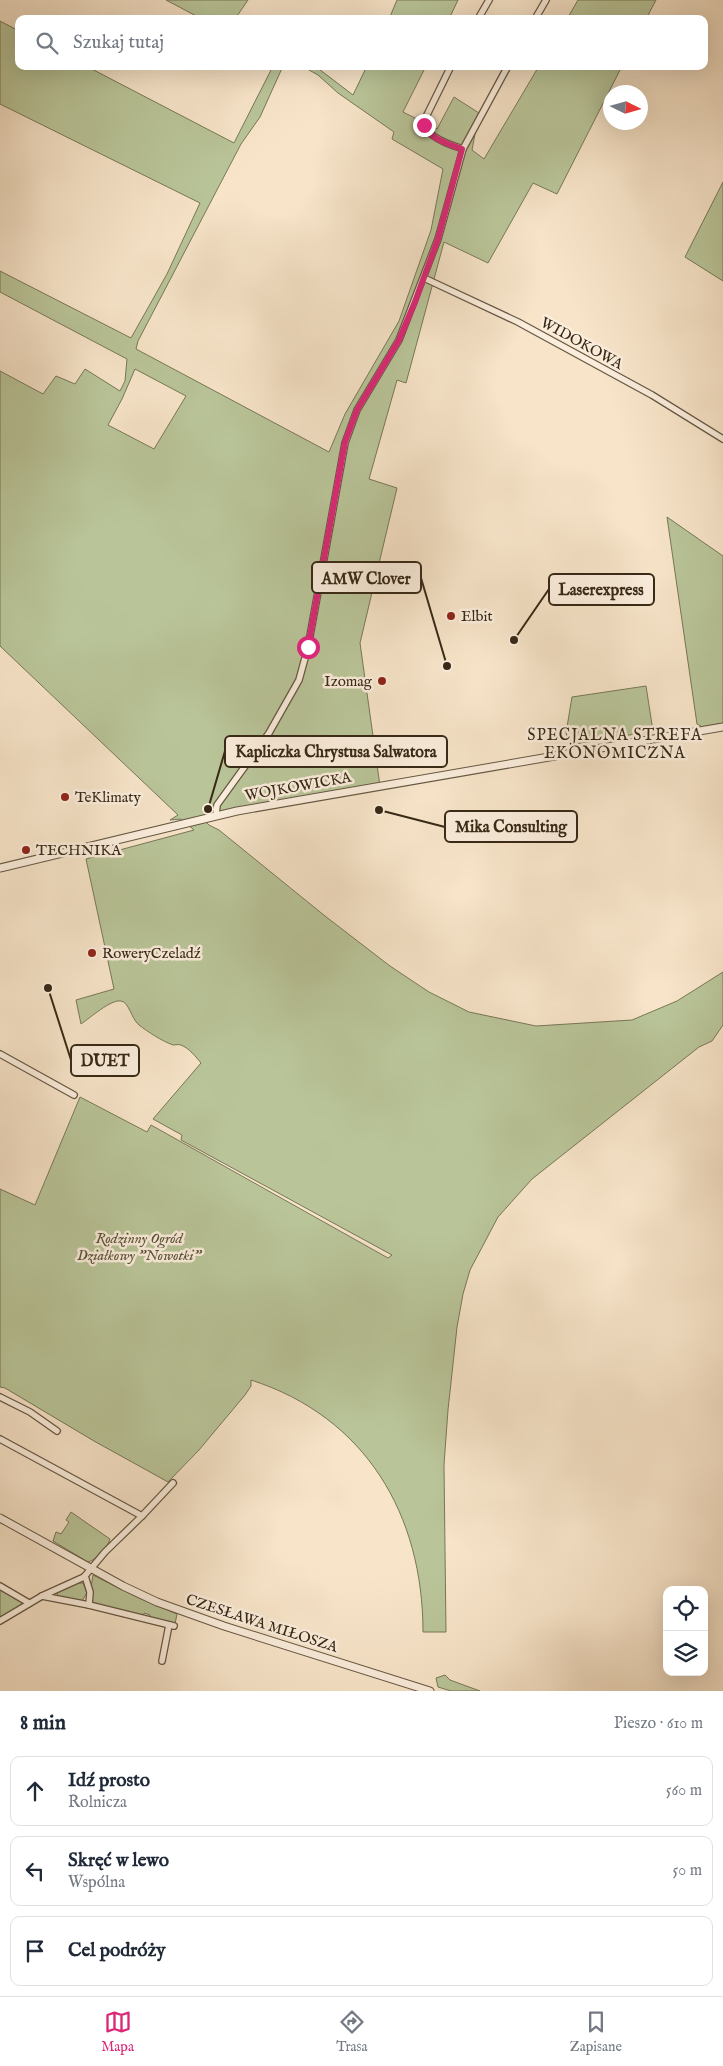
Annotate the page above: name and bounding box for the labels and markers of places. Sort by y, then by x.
callout: AMW Clover [312,562,421,593]
callout: Laserexpress [549,574,654,605]
place label: Elbit [461,607,493,626]
marker: Elbit [445,610,457,622]
place label: Izomag [324,672,373,691]
marker: Izomag [376,675,388,687]
callout: Kapliczka Chrystusa Salwatora [225,736,447,767]
place label: TeKlimaty [75,788,141,807]
marker: TeKlimaty [59,791,71,803]
callout: Mika Consulting [445,811,577,842]
place label: TECHNIKA [36,841,122,860]
marker: TECHNIKA [20,844,32,856]
place label: RoweryCzeladź [102,944,201,963]
marker: RoweryCzeladź [86,947,98,959]
callout: DUET [71,1045,139,1076]

